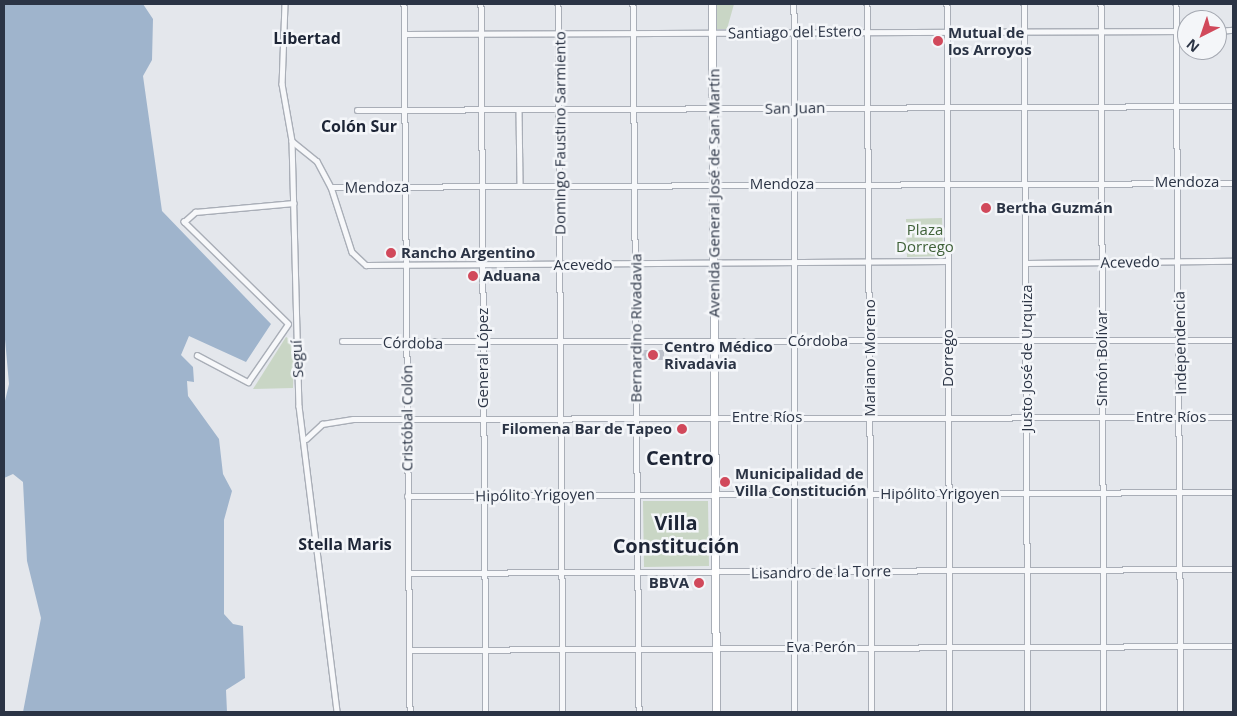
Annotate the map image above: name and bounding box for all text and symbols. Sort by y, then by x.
north arrow [1177,10,1227,60]
street label: Santiago del Estero [728,22,862,42]
place label: Mutual de los Arroyos [948,23,1032,58]
district label: Libertad [273,28,341,48]
street label: Domingo Faustino Sarmiento [551,31,569,235]
marker: Mutual de los Arroyos [932,35,944,47]
text: N [1182,35,1203,57]
street label: Avenida General José de San Martín [705,69,723,317]
street label: San Juan [765,98,825,118]
district label: Colón Sur [321,116,397,136]
street label: Mendoza [1155,173,1219,191]
street label: Mendoza [750,175,814,193]
street label: Mendoza [345,177,409,197]
place label: Bertha Guzmán [996,199,1113,217]
marker: Bertha Guzmán [980,202,992,214]
park label: Plaza Dorrego [896,220,954,255]
place label: Rancho Argentino [401,244,535,262]
marker: Rancho Argentino [385,247,397,259]
street label: Acevedo [1100,252,1160,272]
street label: Bernardino Rivadavia [627,254,645,402]
street label: Acevedo [553,256,613,274]
place label: Aduana [483,267,541,285]
marker: Aduana [467,270,479,282]
street label: Justo José de Urquiza [1018,284,1036,432]
street label: Independencia [1170,291,1190,395]
street label: Mariano Moreno [861,299,879,417]
street label: General López [474,308,492,408]
street label: Simón Bolívar [1093,310,1111,406]
street label: Dorrego [939,329,957,387]
street label: Córdoba [788,332,848,350]
street label: Córdoba [383,333,443,353]
place label: Centro Médico Rivadavia [664,337,773,372]
street label: Seguí [287,340,307,378]
marker: Centro Médico Rivadavia [646,348,660,362]
street label: Cristóbal Colón [398,365,416,471]
street label: Entre Ríos [732,408,802,426]
street label: Entre Ríos [1136,408,1206,426]
place label: Filomena Bar de Tapeo [501,420,672,438]
marker: Filomena Bar de Tapeo [676,423,688,435]
district label: Centro [646,445,714,469]
place label: Municipalidad de Villa Constitución [735,464,866,499]
marker: Municipalidad de Villa Constitución [719,476,731,488]
street label: Hipólito Yrigoyen [475,485,595,505]
street label: Hipólito Yrigoyen [880,485,1000,503]
district label: Villa Constitución [613,510,739,557]
district label: Stella Maris [298,534,392,554]
street label: Lisandro de la Torre [751,562,891,582]
place label: BBVA [649,574,689,592]
marker: BBVA [693,577,705,589]
street label: Eva Perón [786,638,856,656]

